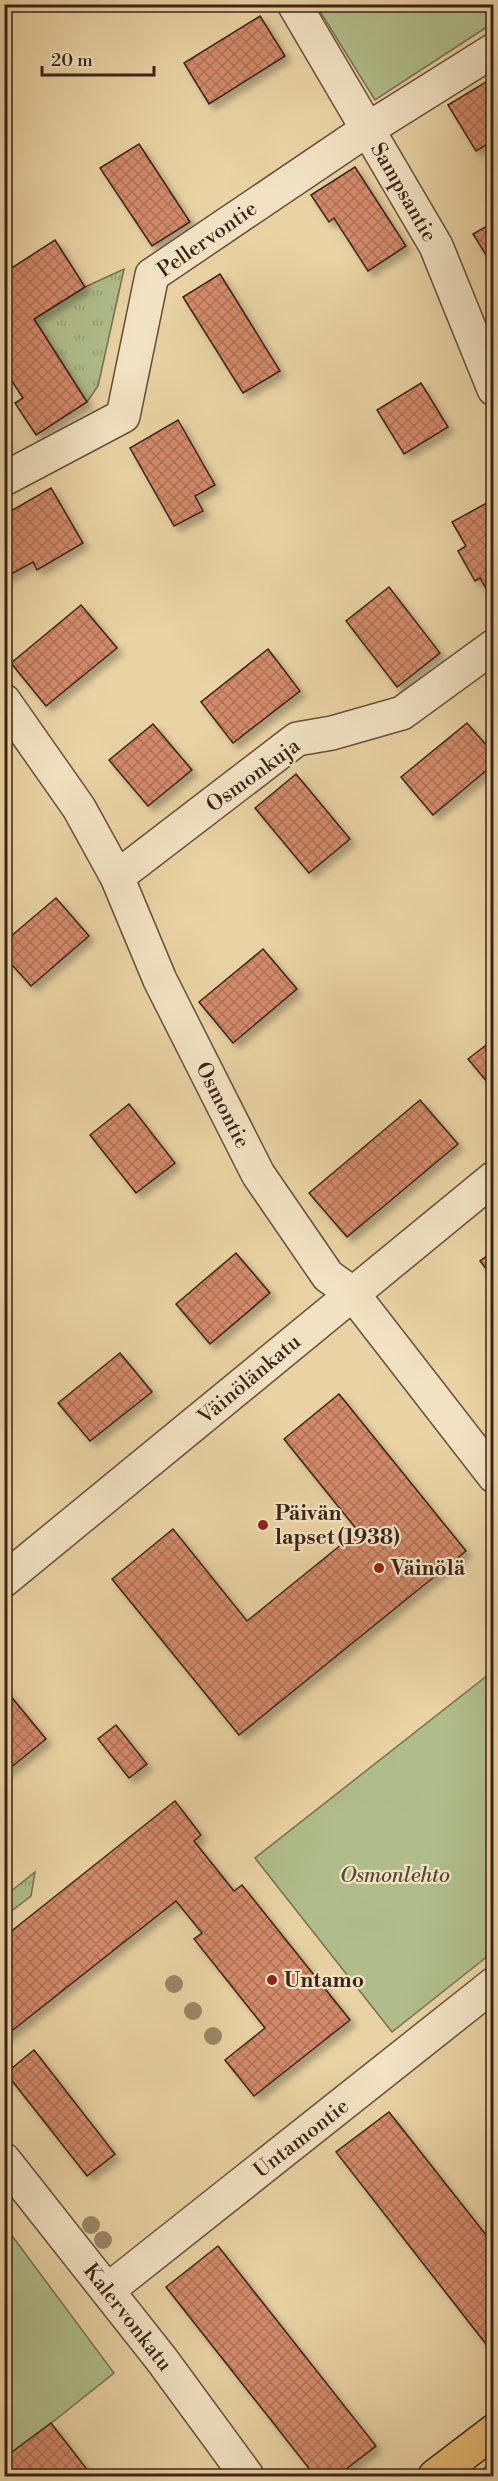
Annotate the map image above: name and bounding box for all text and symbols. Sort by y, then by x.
scale bar [42,39,154,77]
text: 20 m [51,49,93,72]
street label: Sampsantie [364,138,442,247]
street label: Pellervontie [153,196,262,284]
street label: Osmonkuja [202,733,306,818]
street label: Osmontie [189,1058,255,1153]
street label: Väinölänkatu [192,1329,306,1431]
place label: Päivän lapset (1938) [275,1501,400,1551]
marker: Päivän lapset (1938) [256,1518,270,1532]
place label: Väinölä [390,1556,466,1582]
marker: Väinölä [372,1561,386,1575]
park label: Osmonlehto [340,1863,450,1889]
place label: Untamo [284,1968,364,1994]
marker: Untamo [265,1973,279,1987]
street label: Untamontie [249,2094,354,2184]
street label: Kalervonkatu [77,2259,177,2377]

